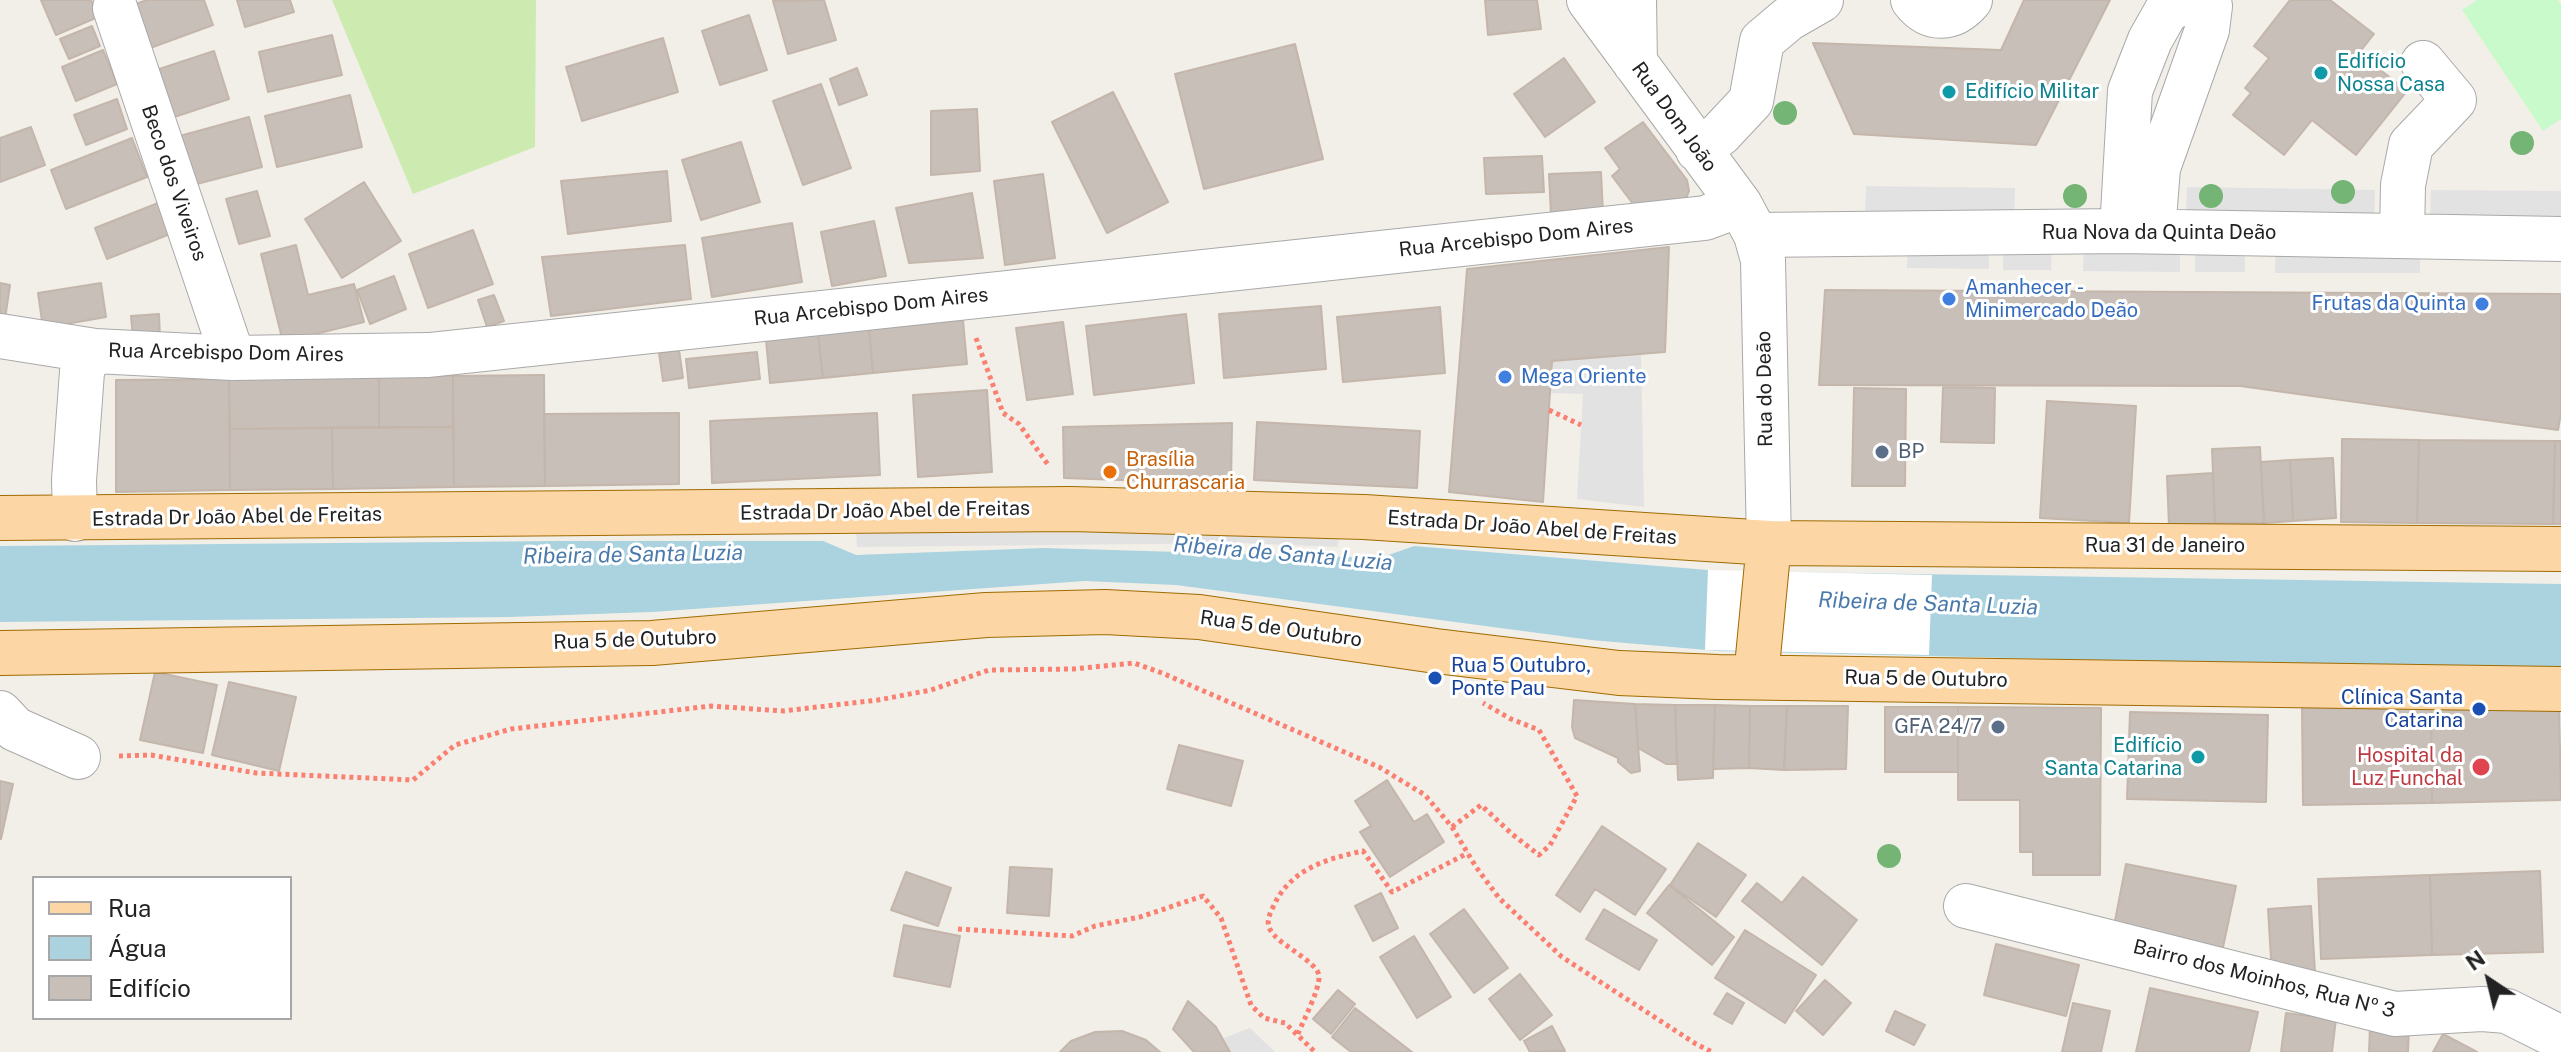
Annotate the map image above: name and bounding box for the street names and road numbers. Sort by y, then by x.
street label: Rua Dom João [1626,58,1722,176]
street label: Beco dos Viveiros [136,102,212,264]
street label: Rua Arcebispo Dom Aires [1398,214,1634,262]
street label: Rua Nova da Quinta Deão [2042,221,2276,245]
street label: Rua Arcebispo Dom Aires [753,283,989,331]
street label: Rua do Deão [1752,331,1778,447]
street label: Rua Arcebispo Dom Aires [108,339,344,367]
street label: Estrada Dr João Abel de Freitas [740,496,1030,526]
street label: Estrada Dr João Abel de Freitas [92,502,382,532]
street label: Estrada Dr João Abel de Freitas [1386,506,1678,550]
street label: Rua 31 de Janeiro [2085,534,2245,558]
street label: Rua 5 de Outubro [1198,606,1364,652]
street label: Rua 5 de Outubro [553,625,717,655]
street label: Rua 5 de Outubro [1844,666,2008,692]
street label: Bairro dos Moinhos, Rua Nº 3 [2131,935,2397,1023]

